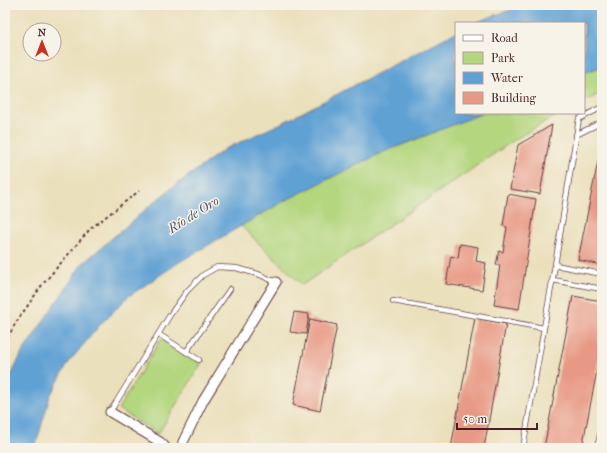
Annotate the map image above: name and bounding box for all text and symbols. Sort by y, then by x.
north arrow [22,22,62,62]
legend [455,22,585,114]
text: N [38,26,47,39]
text: Road [491,31,518,45]
text: Park [491,51,516,65]
text: Water [490,71,524,85]
text: Building [491,91,536,105]
water label: Río de Oro [164,193,222,236]
scale bar [457,405,537,431]
text: 50 m [463,412,487,426]

